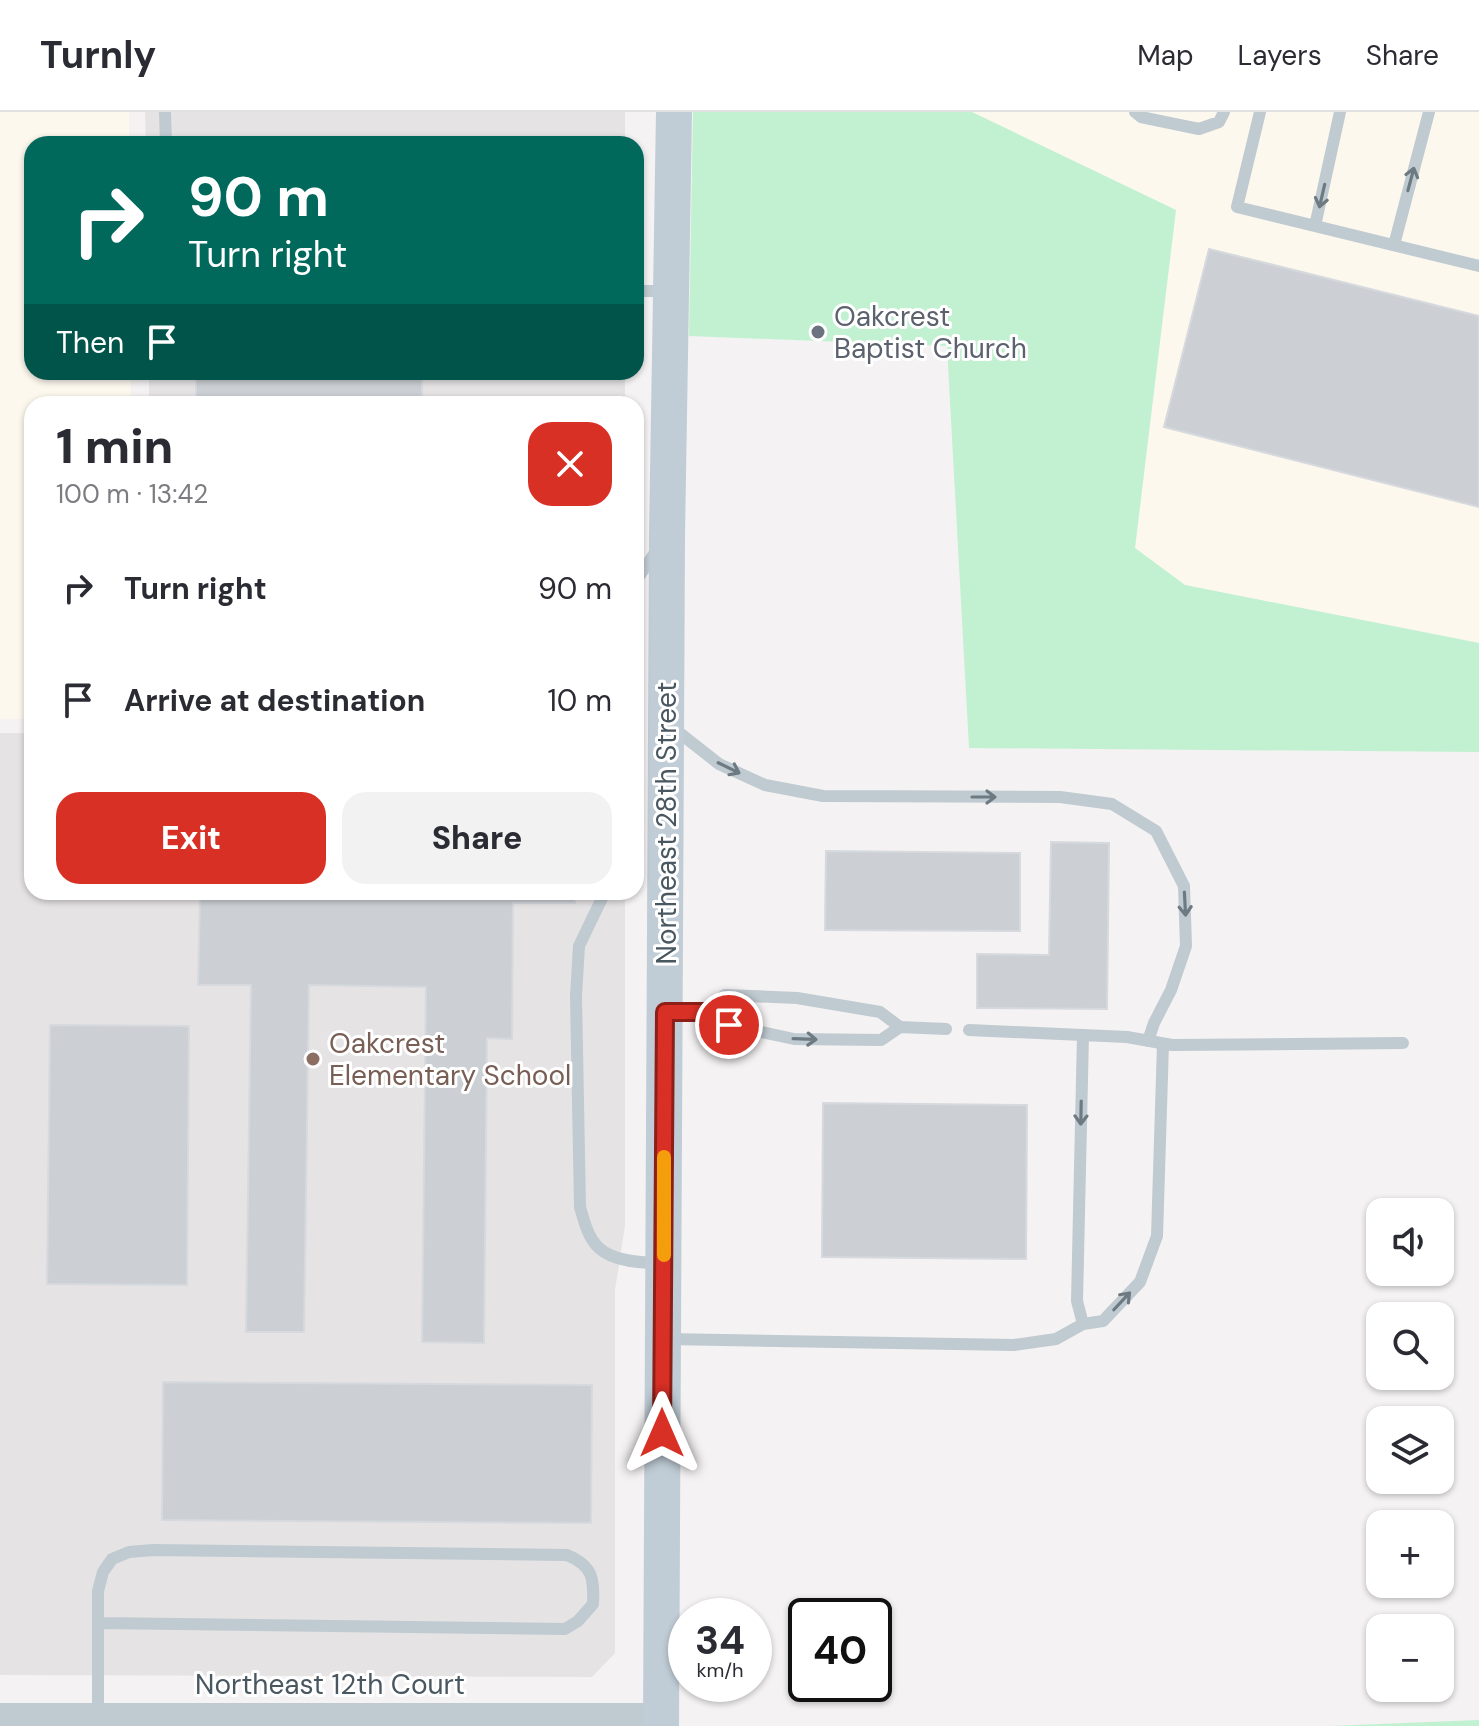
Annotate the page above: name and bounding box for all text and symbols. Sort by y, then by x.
text: Turnly [40,30,156,80]
text: Map [1137,37,1194,74]
text: Layers [1238,37,1322,74]
text: Share [1366,37,1439,74]
text: 90 m [188,160,329,233]
one-way arrow [1405,166,1420,192]
icon: right [56,168,160,272]
one-way arrow [1314,183,1329,209]
text: Turn right [188,231,347,278]
place label: Oakcrest Baptist Church [834,298,1027,367]
icon: arrive [140,320,184,364]
text: Then [56,323,124,362]
marker: Oakcrest Baptist Church [809,323,827,341]
text: 1 min [56,415,173,478]
button: close [528,422,612,506]
text: 100 m · 13:42 [56,477,208,511]
icon: right [56,566,100,610]
text: Turn right [124,569,267,608]
text: 90 m [538,569,612,608]
icon: arrive [56,678,100,722]
text: Arrive at destination [124,681,425,720]
text: 10 m [547,681,612,720]
street label: Northeast 28th Street [648,682,685,964]
one-way arrow [716,761,740,776]
one-way arrow [970,789,997,805]
button: Exit [56,792,326,884]
button: Share [342,792,612,884]
one-way arrow [1177,890,1192,917]
pin [695,991,763,1059]
icon: arrive [707,1003,751,1047]
place label: Oakcrest Elementary School [329,1025,571,1094]
one-way arrow [791,1031,818,1046]
marker: Oakcrest Elementary School [304,1050,322,1068]
one-way arrow [1074,1099,1089,1126]
map controls [1366,1198,1454,1702]
button: sound [1366,1198,1454,1286]
one-way arrow [1113,1291,1132,1311]
button: search [1366,1302,1454,1390]
position arrow [620,1391,704,1475]
button: layers [1366,1406,1454,1494]
button: + [1366,1510,1454,1598]
speed limit sign: 40 [788,1598,892,1702]
text: 34 [695,1614,745,1666]
button: − [1366,1614,1454,1702]
text: km/h [696,1657,744,1683]
street label: Northeast 12th Court [195,1666,465,1703]

